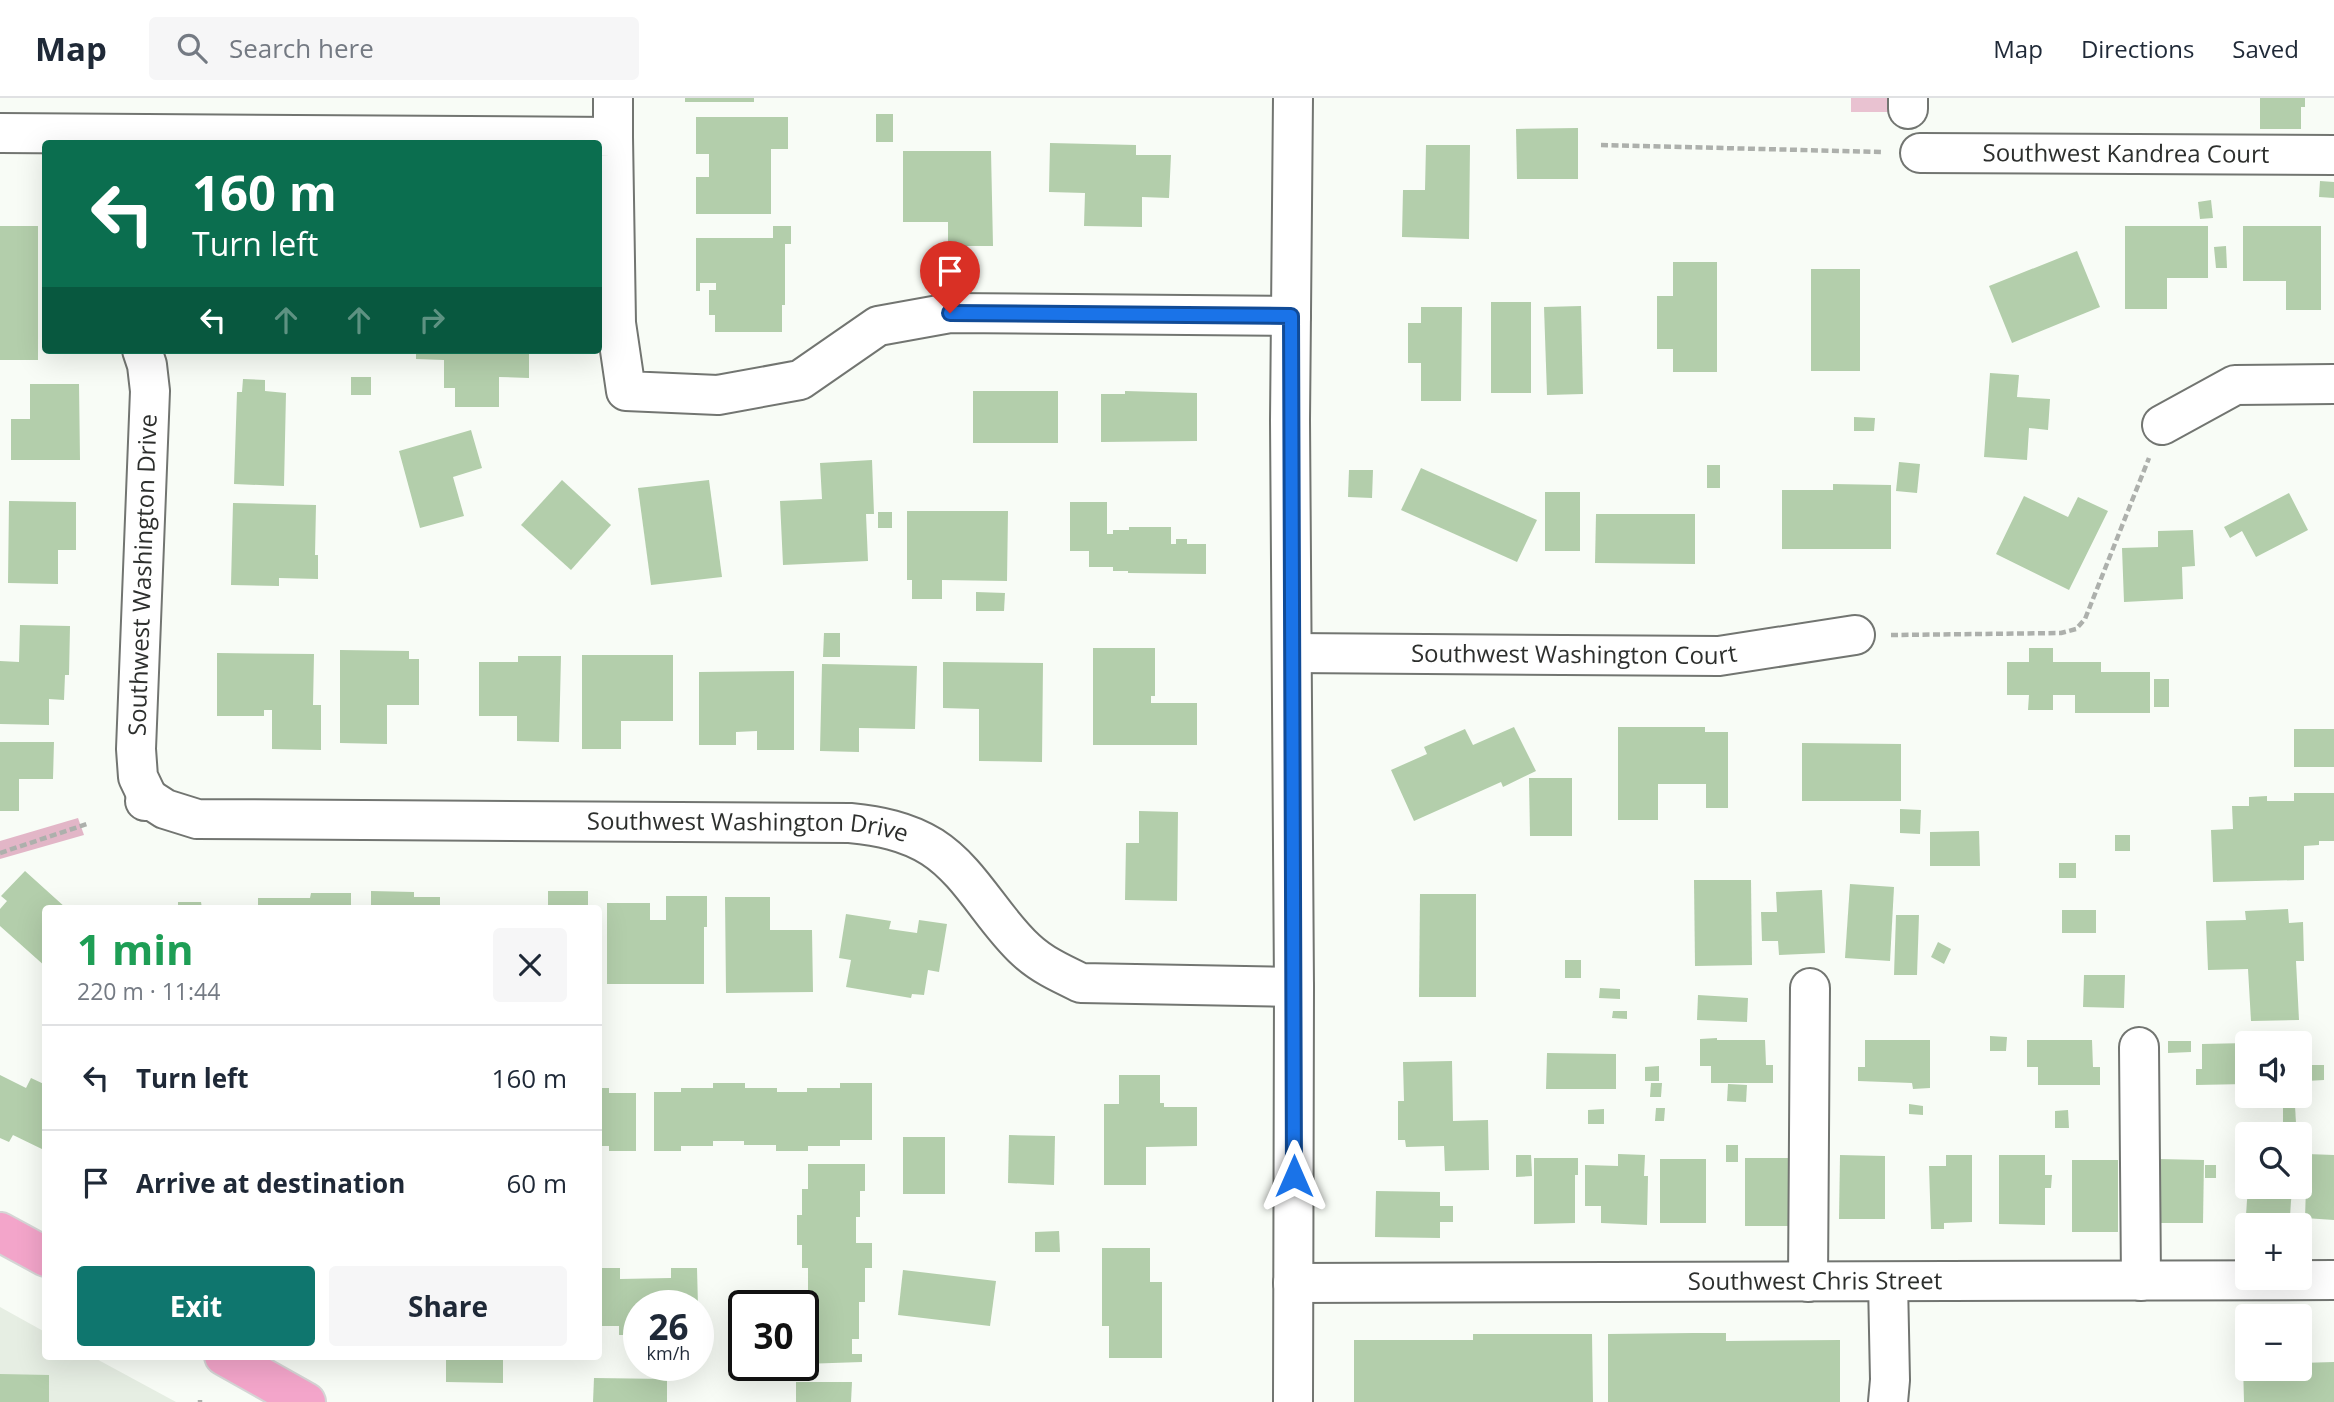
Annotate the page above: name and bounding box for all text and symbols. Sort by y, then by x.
search box [149,17,639,80]
text: Map [35,26,107,71]
icon: search [173,29,211,67]
text: Search here [229,30,374,66]
text: Map [1993,32,2043,65]
text: Directions [2081,32,2194,65]
text: Saved [2232,32,2299,65]
street label: Southwest Kandrea Court [1982,135,2270,170]
text: 160 m [192,159,337,225]
icon: left [77,168,168,259]
text: Turn left [192,222,318,265]
pin [920,241,980,313]
icon: arrive [931,252,969,290]
icon: left [194,301,232,339]
icon: ahead [267,301,305,339]
icon: ahead [340,301,378,339]
icon: right [413,301,451,339]
street label: Southwest Washington Drive [119,413,164,736]
street label: Southwest Washington Court [1411,635,1739,671]
street label: Southwest Washington Drive [587,803,913,849]
text: 1 min [77,920,194,977]
button: close [493,928,567,1002]
text: 220 m · 11:44 [77,975,220,1007]
map controls [2235,1031,2312,1381]
button: sound [2235,1031,2312,1108]
icon: left [77,1059,115,1097]
text: Turn left [136,1060,248,1096]
text: 160 m [492,1060,567,1096]
button: search [2235,1122,2312,1199]
position arrow [1257,1139,1331,1213]
icon: arrive [77,1164,115,1202]
text: Arrive at destination [136,1165,405,1201]
text: 60 m [506,1165,567,1201]
button: + [2235,1213,2312,1290]
street label: Southwest Chris Street [1688,1263,1942,1297]
button: Exit [77,1266,315,1346]
button: Share [329,1266,567,1346]
speed limit sign: 30 [728,1290,819,1381]
text: 26 [648,1303,689,1350]
button: − [2235,1304,2312,1381]
text: km/h [647,1341,690,1365]

